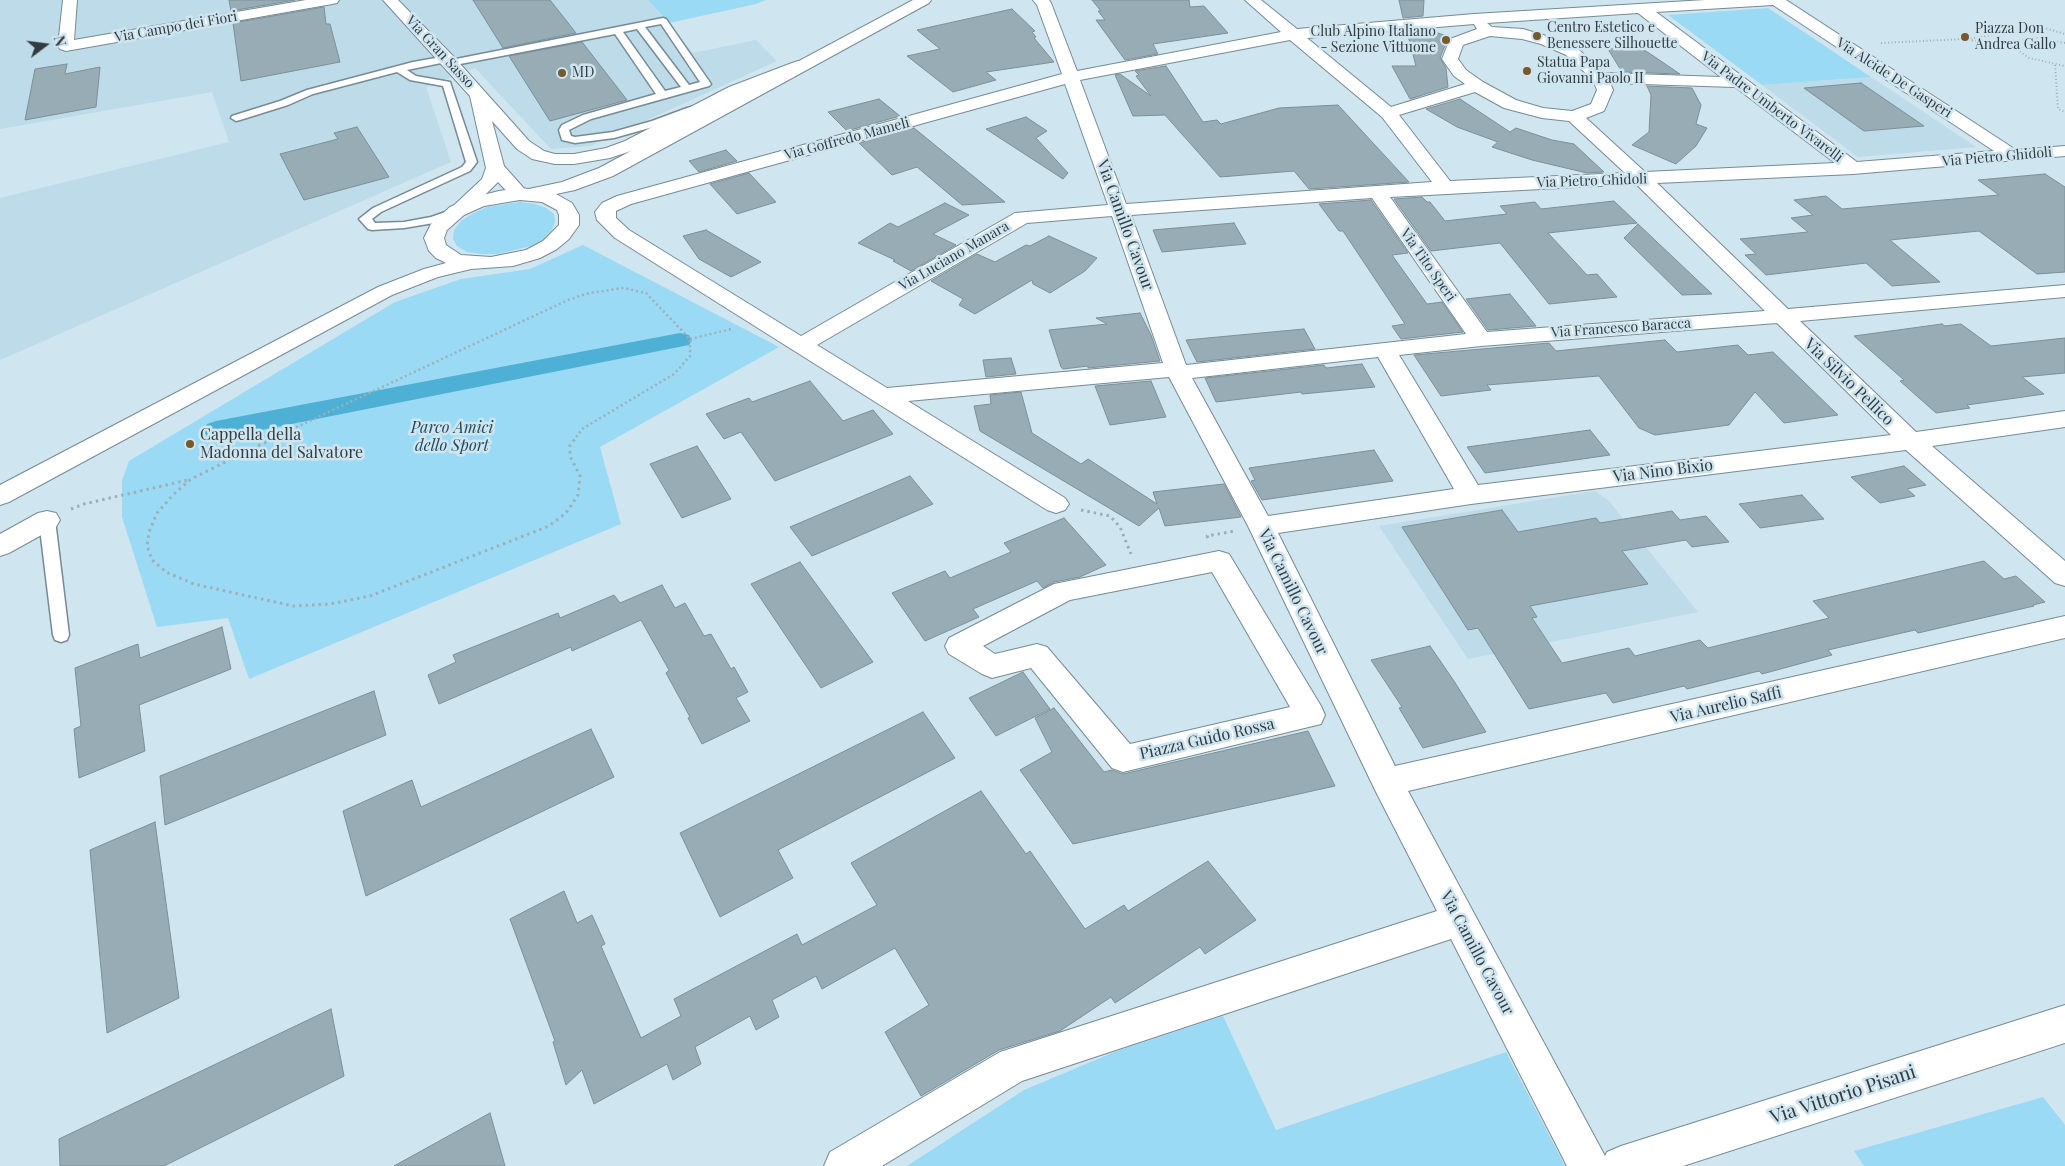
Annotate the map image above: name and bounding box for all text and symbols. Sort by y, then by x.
street label: Via Campo dei Fiori [113,8,239,46]
street label: Via Gran Sasso [402,12,478,92]
north arrow [20,20,70,70]
place label: Centro Estetico e Benessere Silhouette [1547,20,1678,52]
place label: Piazza Don Andrea Gallo [1975,21,2056,54]
place label: Club Alpino Italiano - Sezione Vittuone [1311,24,1436,56]
marker: Centro Estetico e Benessere Silhouette [1531,30,1543,42]
marker: Piazza Don Andrea Gallo [1959,31,1971,43]
text: N [49,34,70,48]
marker: Club Alpino Italiano - Sezione Vittuone [1440,34,1452,46]
street label: Via Alcide De Gasperi [1833,34,1955,122]
street label: Via Padre Umberto Vivarelli [1698,48,1846,166]
place label: Statua Papa Giovanni Paolo II [1537,55,1644,88]
place label: MD [572,65,594,81]
marker: Statua Papa Giovanni Paolo II [1521,65,1533,77]
marker: MD [556,67,568,79]
street label: Via Goffredo Mameli [783,114,911,164]
street label: Via Pietro Ghidoli [1941,144,2053,170]
street label: Via Camillo Cavour [1092,157,1158,293]
street label: Via Pietro Ghidoli [1537,171,1647,191]
street label: Via Luciano Manara [896,218,1012,294]
street label: Via Tito Speri [1397,225,1459,305]
street label: Via Francesco Baracca [1551,315,1691,341]
street label: Via Silvio Pellico [1800,334,1898,430]
park label: Parco Amici dello Sport [411,418,493,456]
place label: Cappella della Madonna del Salvatore [200,425,363,463]
marker: Cappella della Madonna del Salvatore [184,438,196,450]
street label: Via Nino Bixio [1612,455,1714,487]
street label: Via Camillo Cavour [1254,526,1332,658]
street label: Via Aurelio Saffi [1668,683,1784,727]
street label: Piazza Guido Rossa [1138,714,1276,764]
street label: Via Camillo Cavour [1436,888,1518,1018]
street label: Via Vittorio Pisani [1767,1061,1919,1129]

